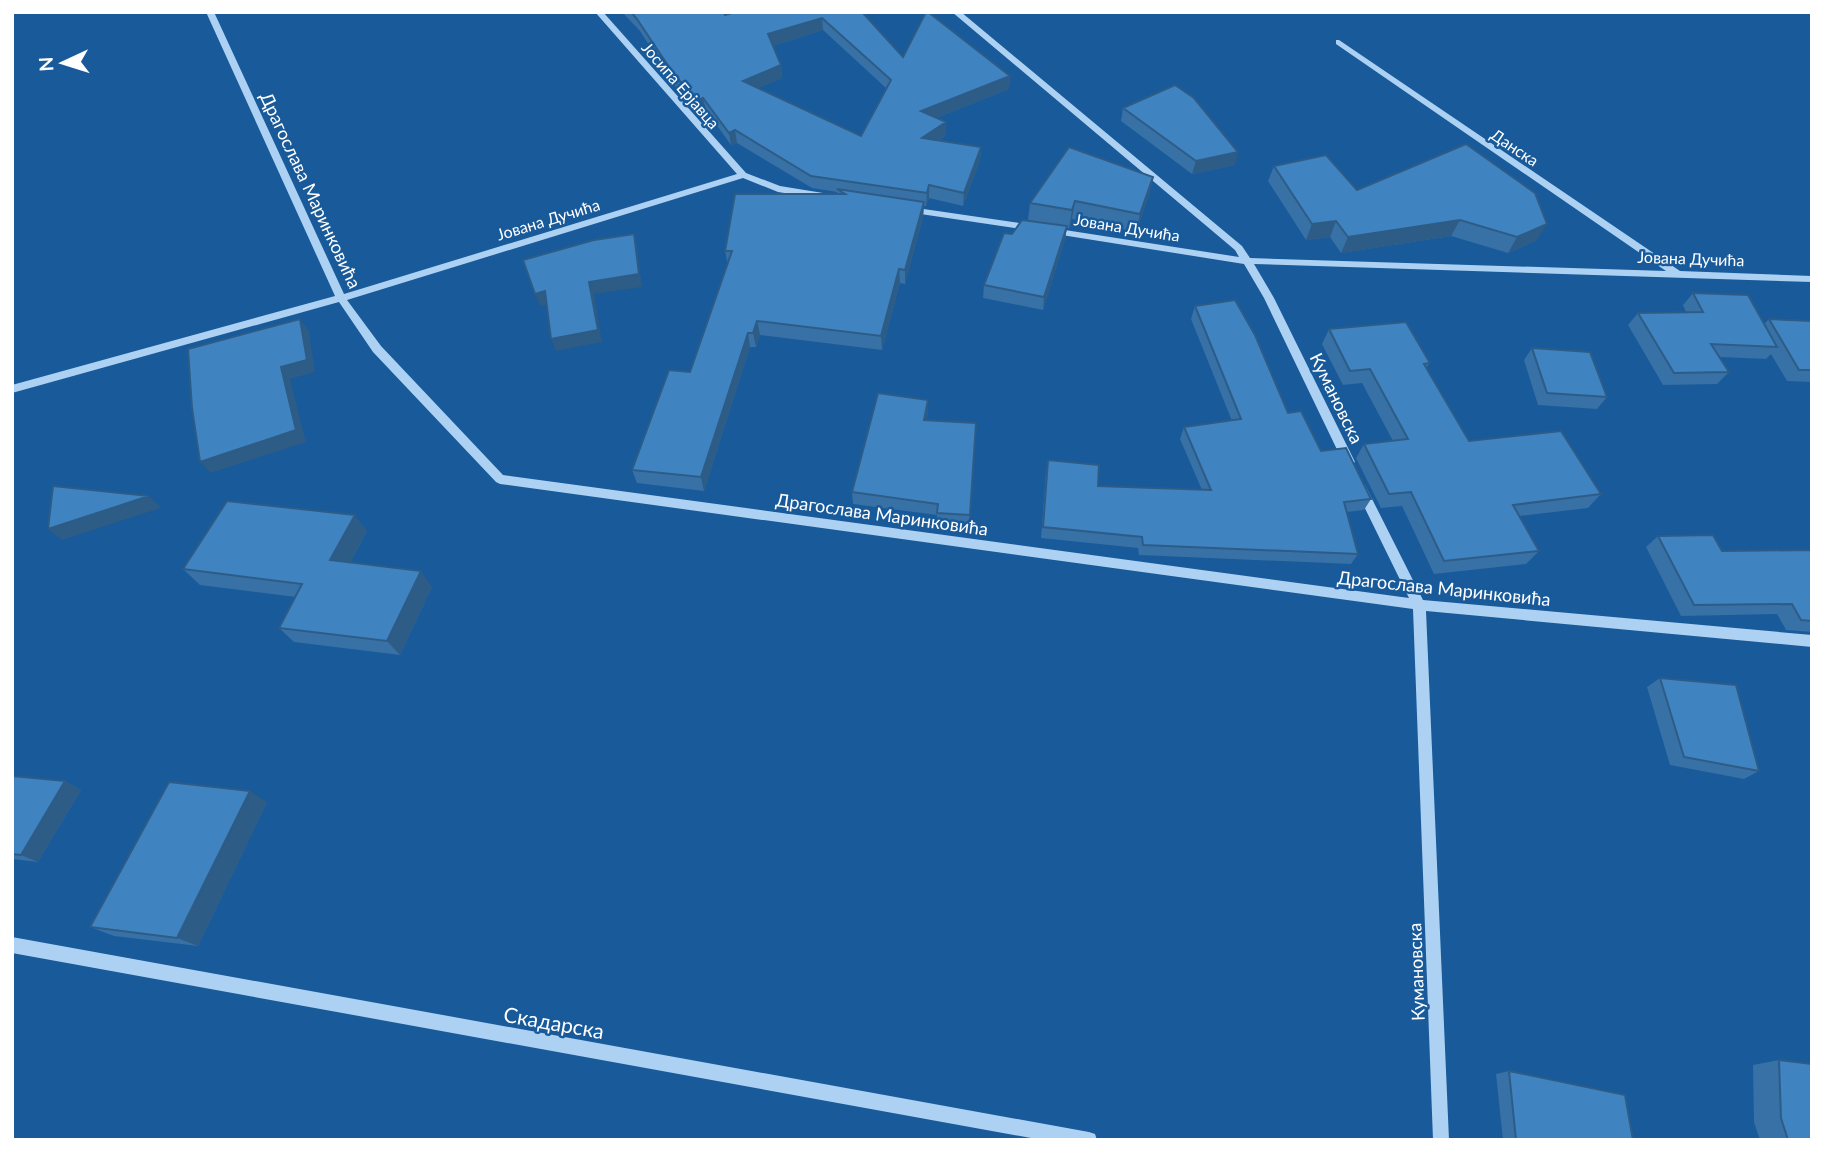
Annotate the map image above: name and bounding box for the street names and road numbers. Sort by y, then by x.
street label: Јосипа Ерјавца [638,38,724,132]
street label: Драгослава Маринковића [256,88,366,292]
street label: Данска [1488,124,1542,170]
street label: Јована Дучића [494,194,602,244]
street label: Јована Дучића [1073,209,1181,245]
street label: Јована Дучића [1637,247,1745,269]
street label: Кумановска [1306,349,1368,447]
street label: Драгослава Маринковића [774,488,990,540]
street label: Драгослава Маринковића [1336,566,1552,610]
street label: Кумановска [1403,923,1429,1021]
street label: Скадарска [502,1001,606,1043]

